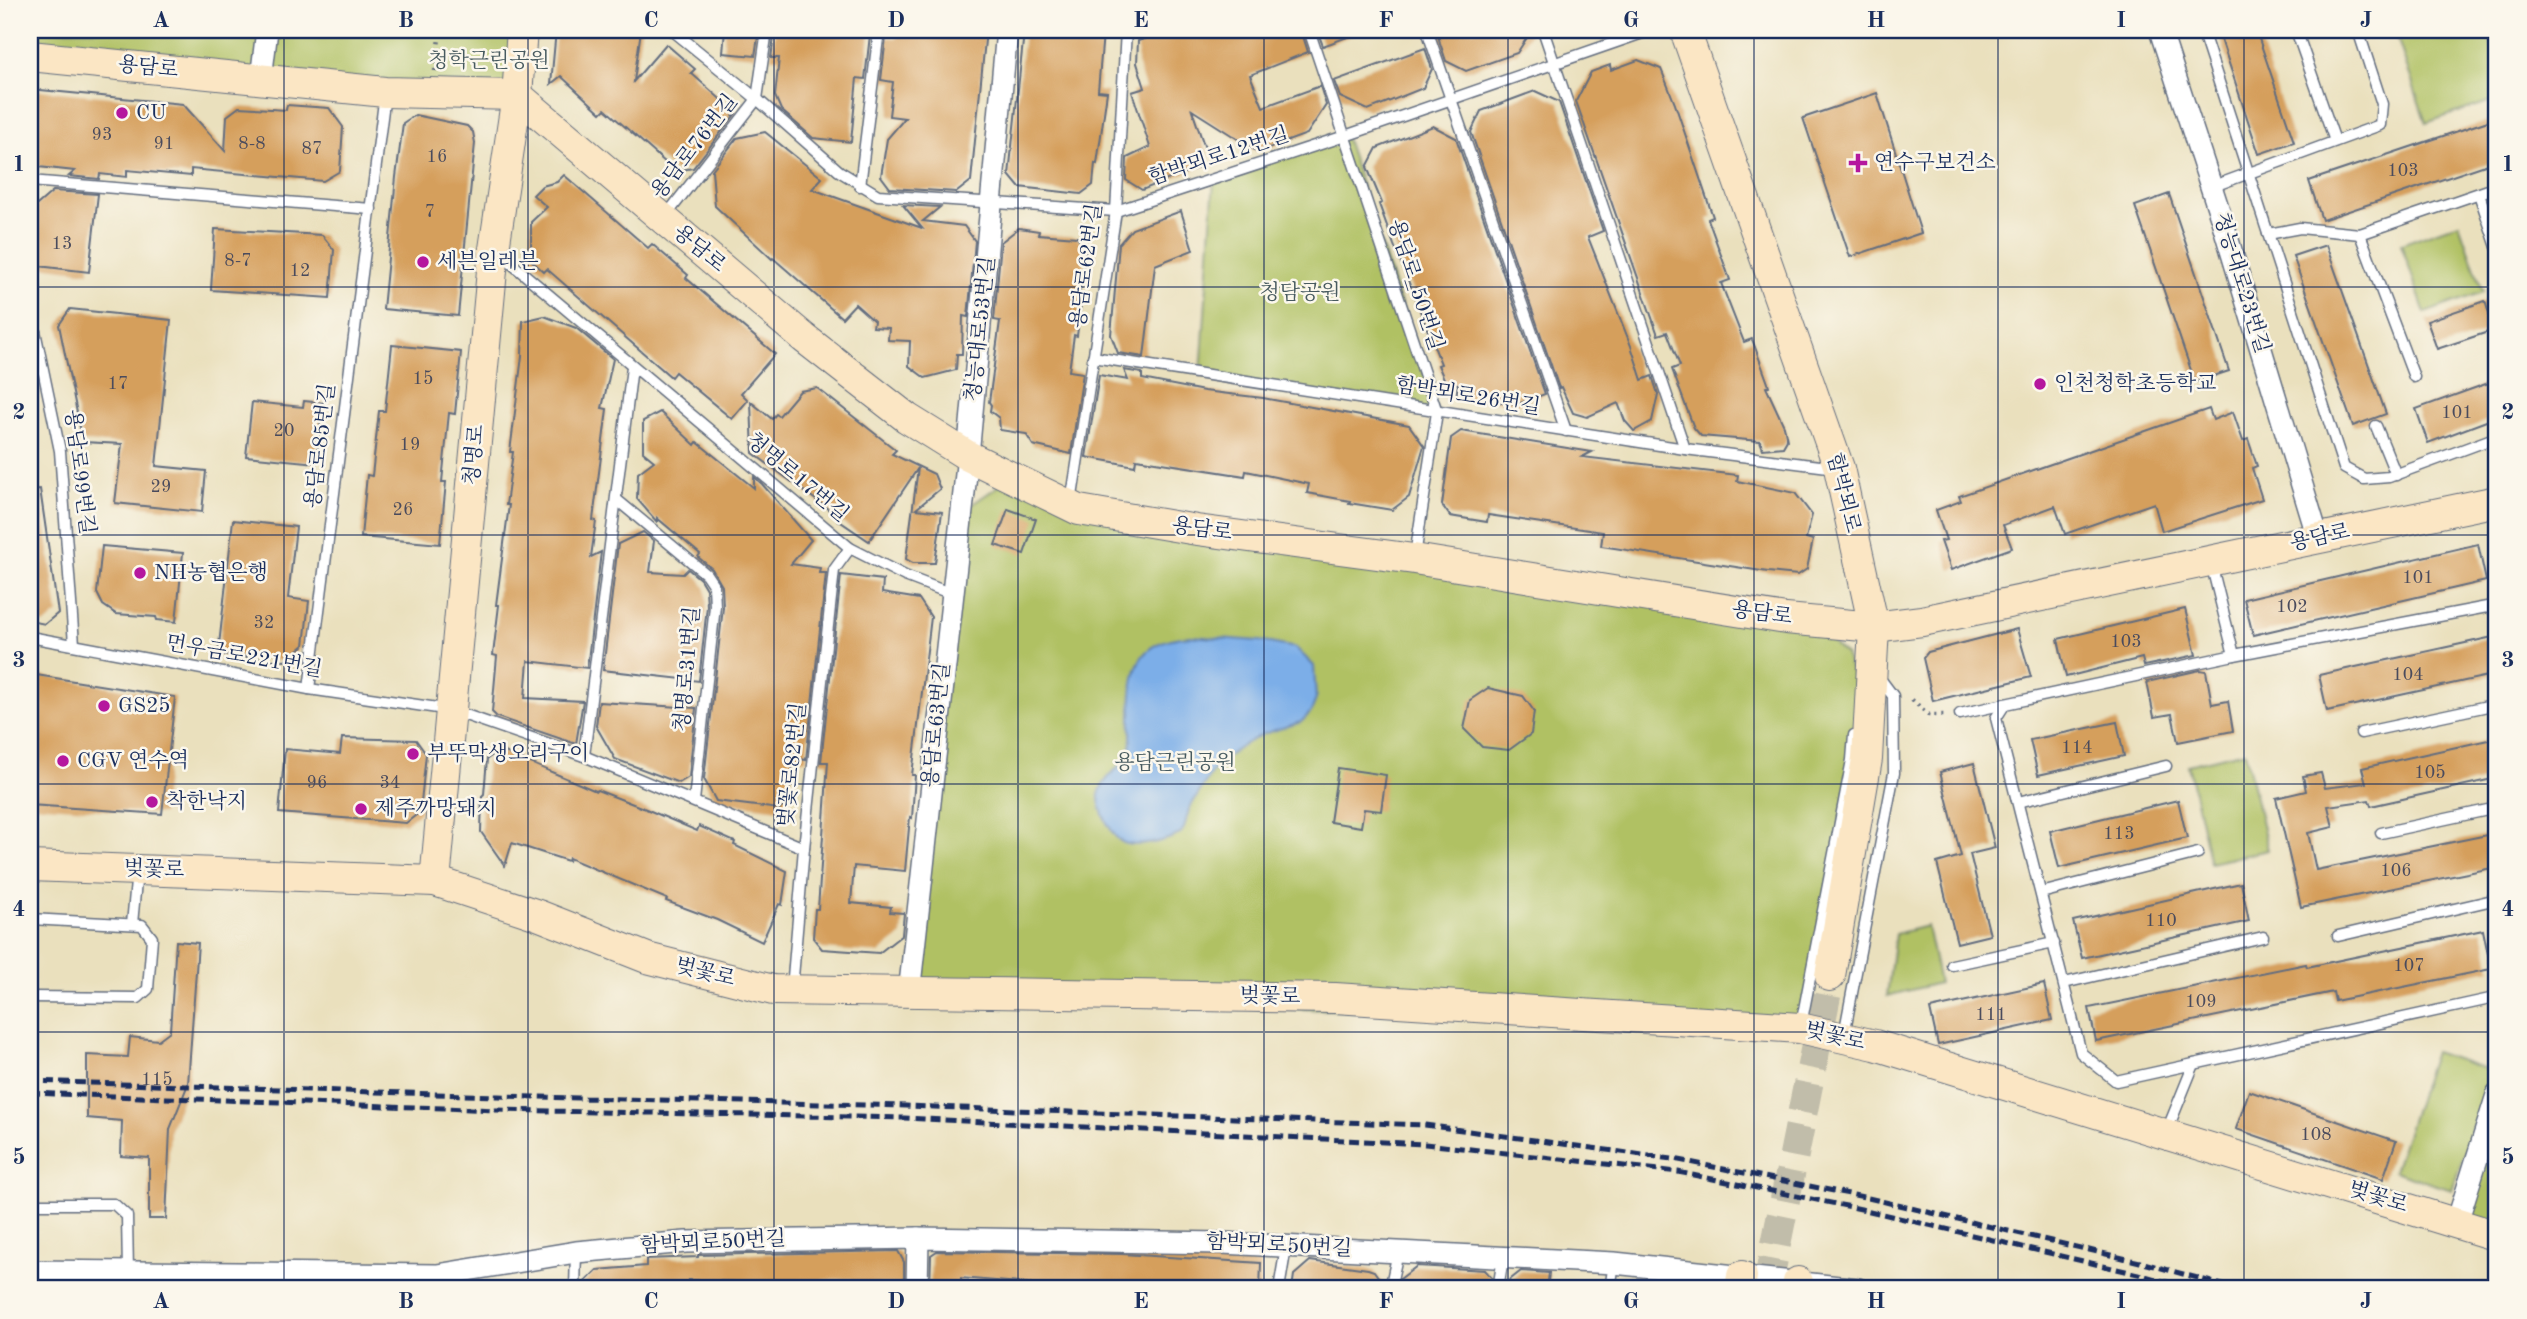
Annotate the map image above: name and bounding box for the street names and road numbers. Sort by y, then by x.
street label: 용담로 [117,52,180,82]
street label: 용담로76번길 [646,90,742,203]
street label: 함박뫼로12번길 [1146,123,1292,190]
street label: 용담로62번길 [1066,202,1106,330]
street label: 청능대로23번길 [2210,209,2274,356]
street label: 용담로_50번길 [1384,216,1448,353]
street label: 용담로 [669,220,730,277]
street label: 청능대로53번길 [961,255,999,403]
street label: 함박뫼로26번길 [1394,373,1542,419]
street label: 용담로85번길 [301,382,339,510]
street label: 용담로99번길 [61,408,99,536]
street label: 청명로 [460,424,488,486]
street label: 청명로17번길 [742,428,853,526]
street label: 함박뫼로 [1823,451,1865,535]
street label: 용담로 [1170,513,1234,545]
street label: 용담로 [2288,519,2352,555]
street label: 용담로 [1730,597,1794,629]
street label: 청명로31번길 [670,605,704,733]
street label: 먼우금로221번길 [164,631,324,681]
street label: 용담로63번길 [918,661,954,789]
street label: 벚꽃로82번길 [774,701,810,829]
street label: 벚꽃로 [123,856,185,882]
street label: 벚꽃로 [673,954,738,991]
street label: 벚꽃로 [1239,984,1301,1008]
street label: 벚꽃로 [1803,1018,1867,1054]
street label: 벚꽃로 [2346,1177,2411,1217]
street label: 함박뫼로50번길 [639,1227,786,1257]
street label: 함박뫼로50번길 [1206,1230,1353,1260]

